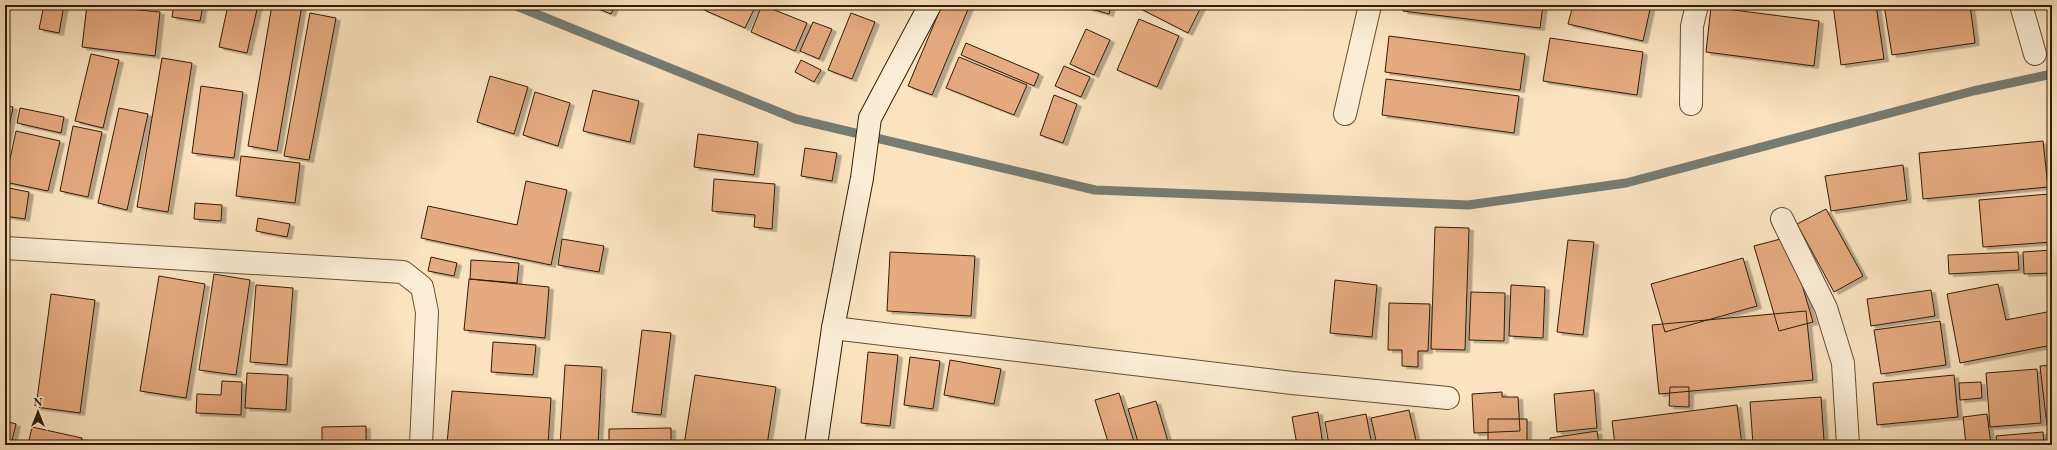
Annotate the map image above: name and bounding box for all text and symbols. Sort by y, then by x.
north arrow [18,392,58,432]
text: N [34,395,43,409]

